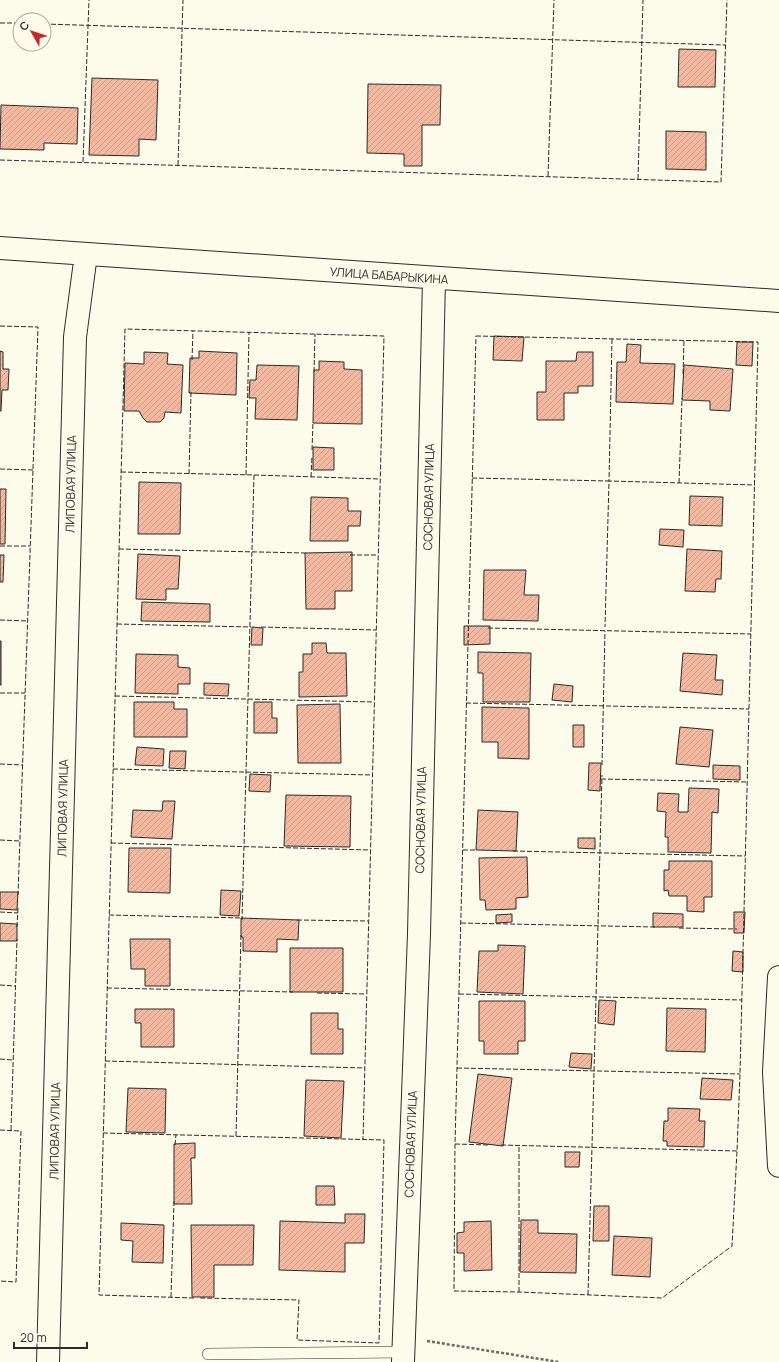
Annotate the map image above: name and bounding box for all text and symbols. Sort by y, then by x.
north arrow [12,12,52,52]
text: С [15,18,32,33]
street label: УЛИЦА БАБАРЫКИНА [329,263,449,288]
street label: ЛИПОВАЯ УЛИЦА [61,434,80,533]
street label: СОСНОВАЯ УЛИЦА [419,443,438,551]
street label: ЛИПОВАЯ УЛИЦА [53,758,72,857]
street label: СОСНОВАЯ УЛИЦА [411,766,430,874]
street label: ЛИПОВАЯ УЛИЦА [45,1081,64,1180]
street label: СОСНОВАЯ УЛИЦА [400,1090,421,1198]
scale bar [14,1324,87,1350]
text: 20 m [20,1329,47,1346]

